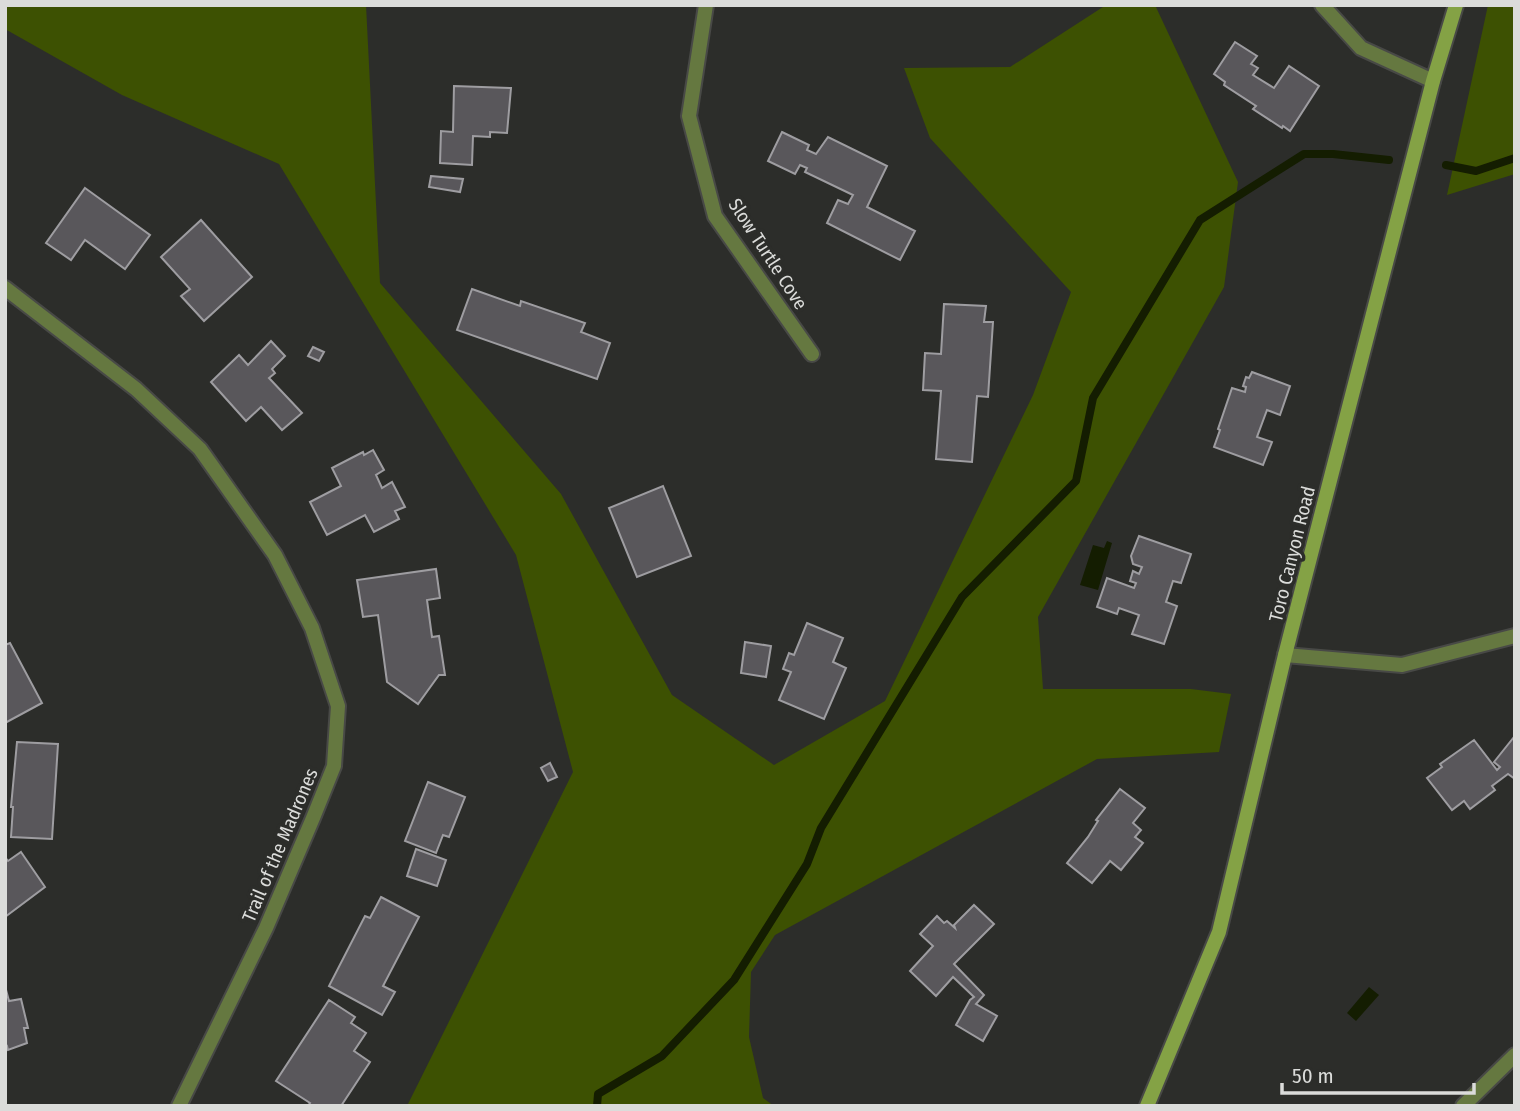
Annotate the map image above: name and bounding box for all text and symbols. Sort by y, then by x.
street label: Slow Turtle Cove [724,194,812,314]
street label: Toro Canyon Road [1264,484,1320,624]
street label: Trail of the Madrones [237,765,323,925]
scale bar [1282,1052,1474,1096]
text: 50 m [1292,1063,1334,1089]

